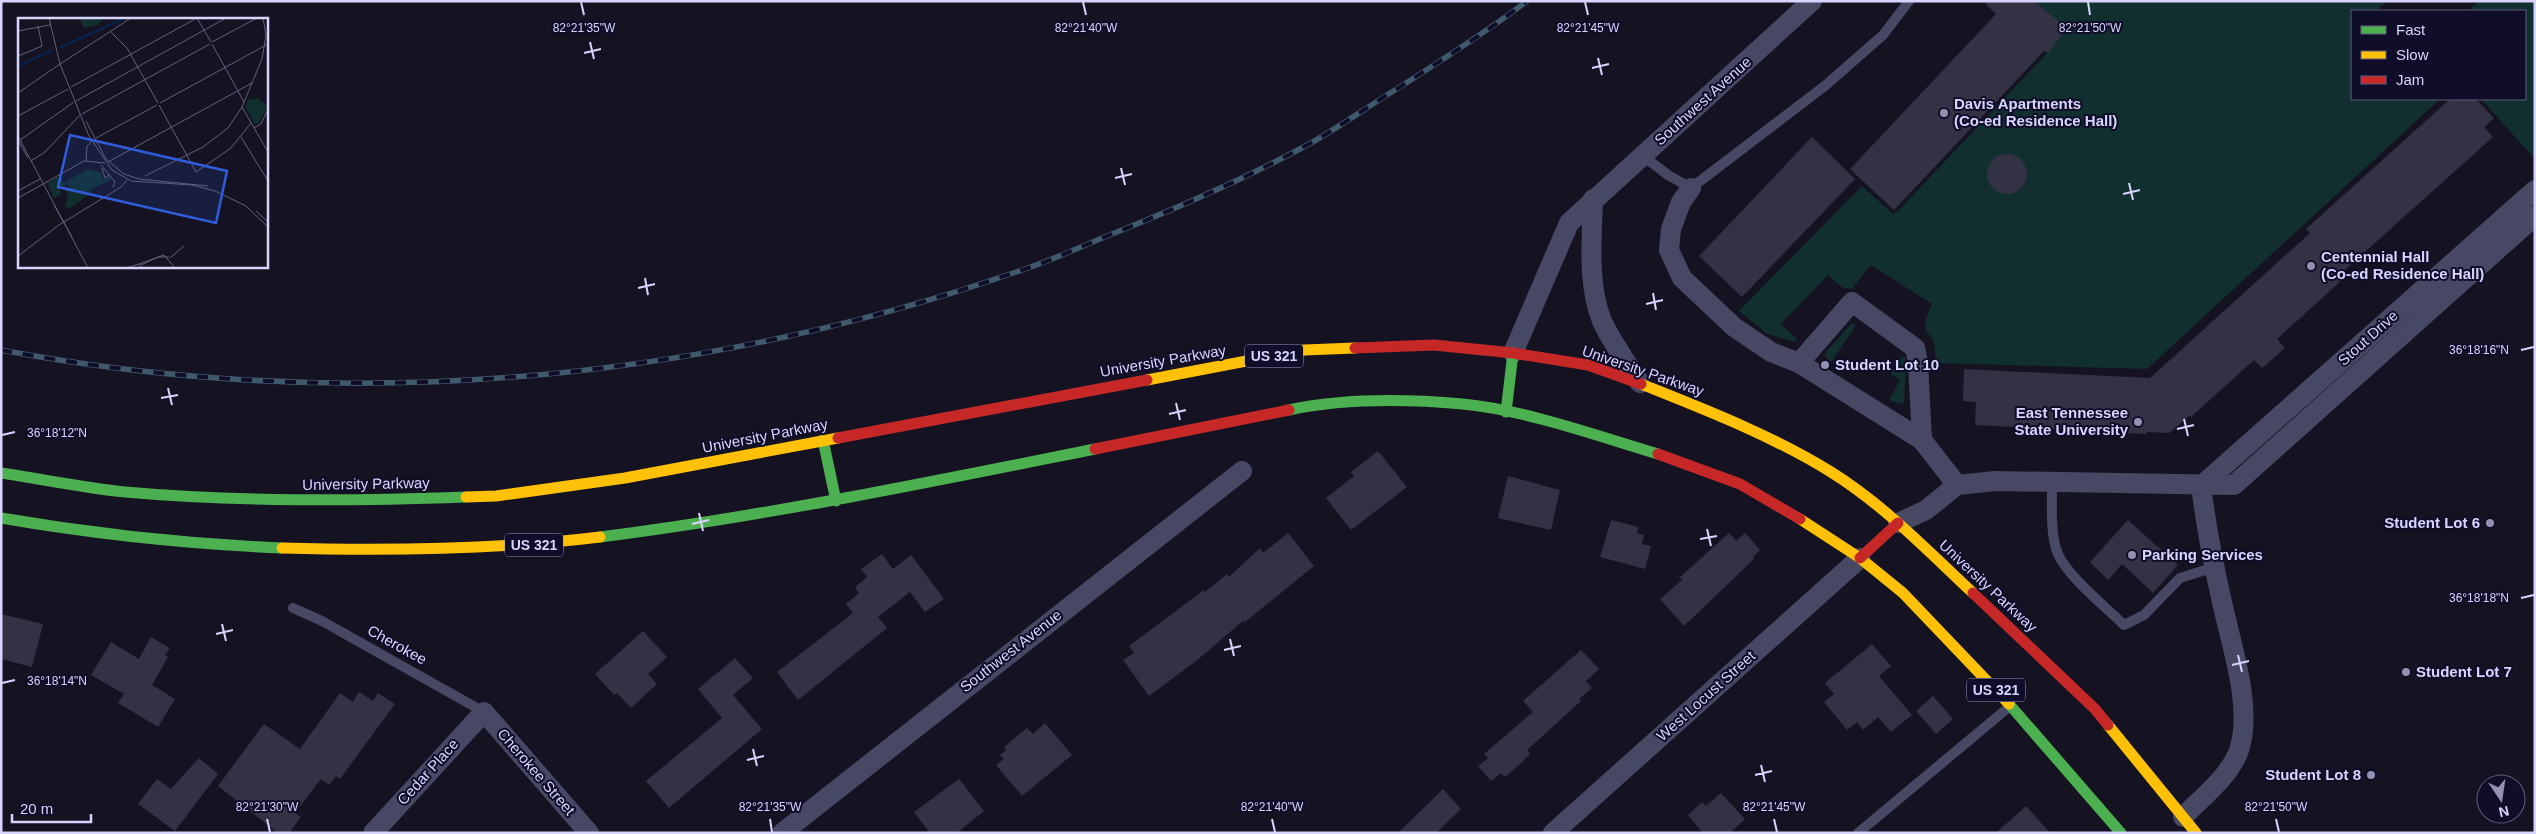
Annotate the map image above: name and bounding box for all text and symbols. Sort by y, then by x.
legend [2351,10,2526,100]
inset map [18,18,268,268]
text: 82°21'35"W [553,21,616,35]
text: 82°21'40"W [1055,21,1118,35]
text: 82°21'45"W [1557,21,1620,35]
text: 82°21'50"W [2059,21,2122,35]
text: Fast [2396,21,2426,38]
text: Slow [2396,46,2429,63]
street label: Southwest Avenue [1651,53,1754,148]
text: Jam [2396,71,2424,88]
place label: Davis Apartments (Co-ed Residence Hall) [1954,95,2117,129]
marker: Davis Apartments (Co-ed Residence Hall) [1938,107,1950,119]
place label: Centennial Hall (Co-ed Residence Hall) [2321,248,2484,282]
marker: Centennial Hall (Co-ed Residence Hall) [2305,260,2317,272]
street label: Stout Drive [2334,306,2401,369]
street label: University Parkway [1099,341,1228,380]
street label: University Parkway [1580,342,1707,399]
text: 36°18'16"N [2449,343,2509,357]
road number: US 321 [1245,344,1303,368]
place label: Student Lot 10 [1835,356,1939,373]
marker: Student Lot 10 [1819,359,1831,371]
place label: East Tennessee State University [2015,404,2129,438]
street label: University Parkway [701,415,830,456]
marker: East Tennessee State University [2132,416,2144,428]
text: 36°18'12"N [27,426,87,440]
street label: University Parkway [302,474,430,493]
place label: Student Lot 6 [2384,514,2480,531]
marker: Student Lot 6 [2484,517,2496,529]
road number: US 321 [505,534,563,556]
street label: University Parkway [1936,536,2041,636]
place label: Parking Services [2142,546,2263,563]
marker: Parking Services [2126,549,2138,561]
text: 36°18'18"N [2449,591,2509,605]
street label: Southwest Avenue [957,606,1065,695]
street label: Cherokee [365,621,430,668]
street label: West Locust Street [1653,646,1759,744]
place label: Student Lot 7 [2416,663,2512,680]
marker: Student Lot 7 [2400,666,2412,678]
text: 36°18'14"N [27,674,87,688]
road number: US 321 [1967,678,2025,702]
street label: Cherokee Street [494,725,579,819]
street label: Cedar Place [394,735,462,808]
place label: Student Lot 8 [2265,766,2361,783]
marker: Student Lot 8 [2365,769,2377,781]
north arrow [2476,774,2526,824]
scale bar [12,792,91,824]
text: 20 m [20,800,53,817]
text: 82°21'30"W [236,800,299,814]
text: 82°21'35"W [739,800,802,814]
text: 82°21'40"W [1241,800,1304,814]
text: 82°21'45"W [1743,800,1806,814]
text: 82°21'50"W [2245,800,2308,814]
text: N [2497,803,2511,821]

